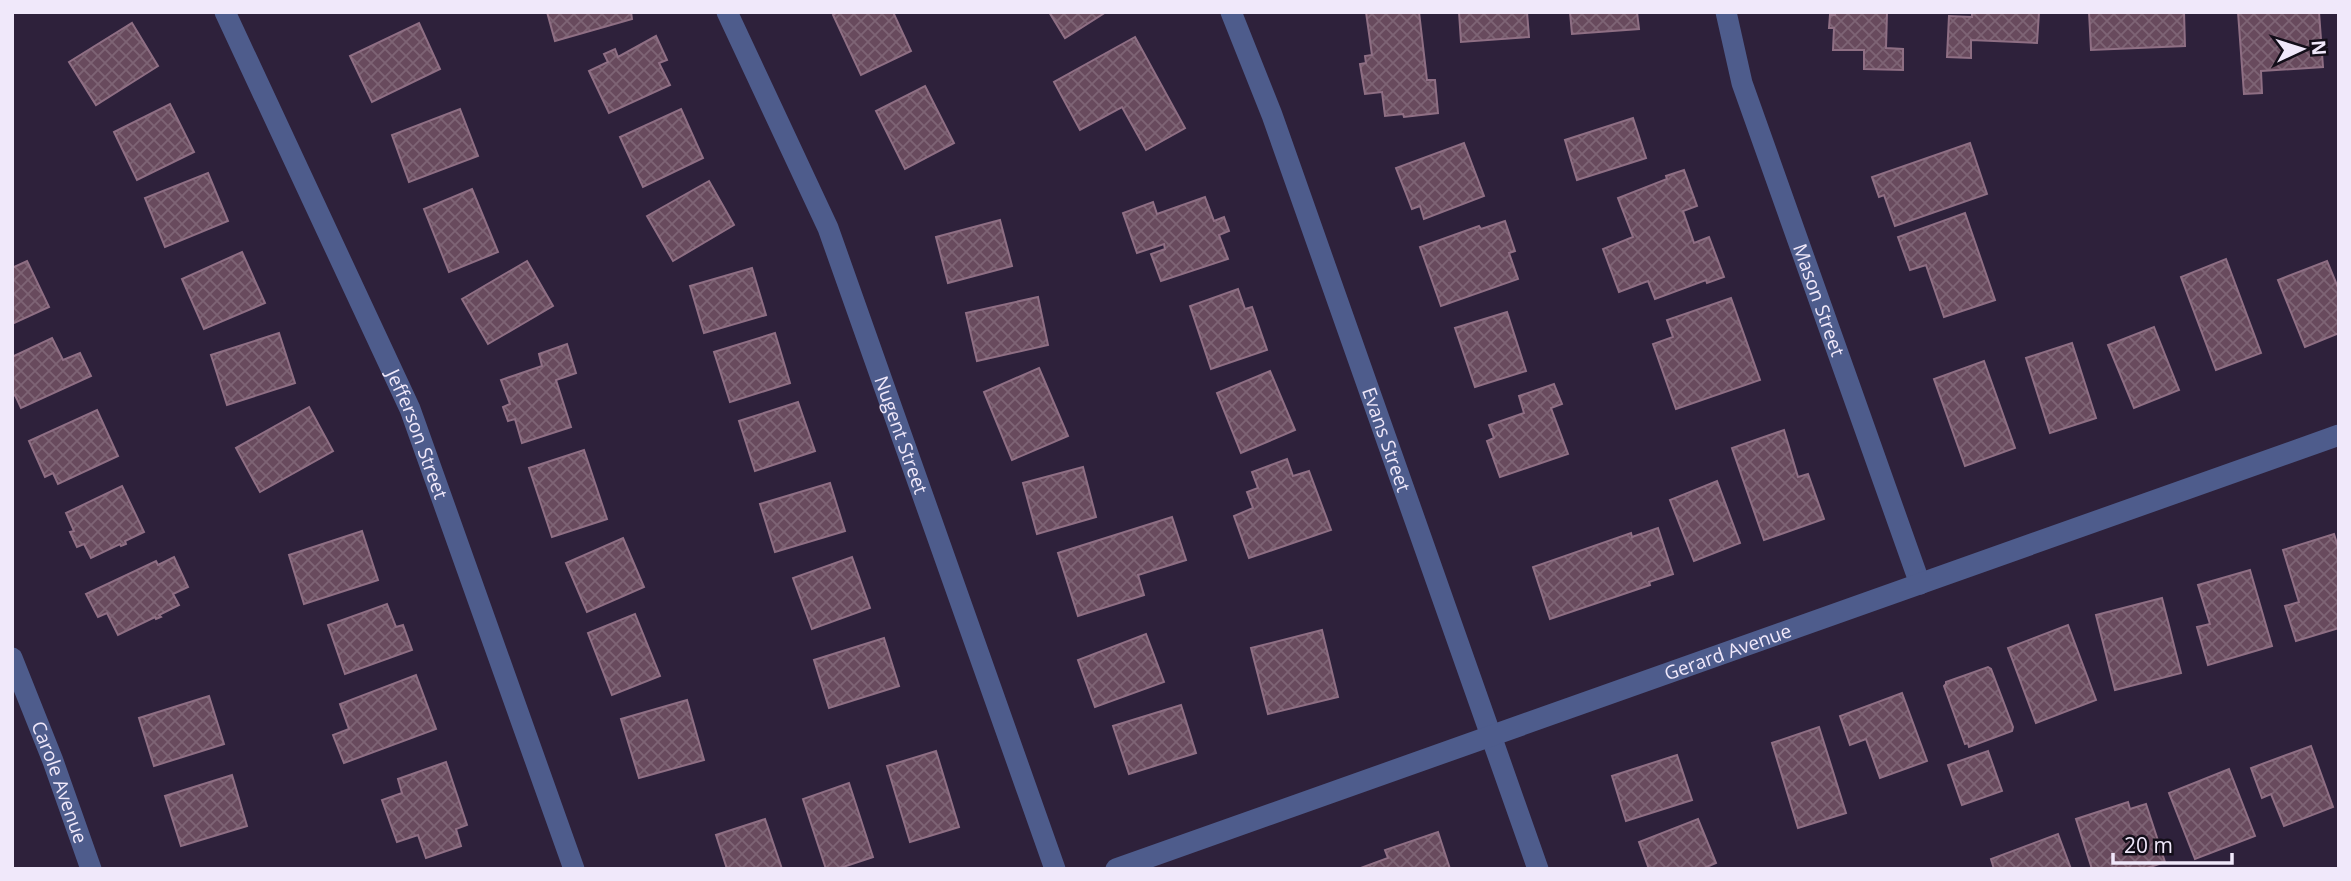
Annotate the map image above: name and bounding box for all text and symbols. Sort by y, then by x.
north arrow [2267,14,2337,84]
text: N [2305,39,2332,56]
street label: Mason Street [1787,240,1851,360]
street label: Jefferson Street [379,363,454,503]
street label: Nugent Street [868,372,934,498]
street label: Evans Street [1356,384,1417,496]
street label: Gerard Avenue [1660,617,1795,686]
street label: Carole Avenue [25,717,94,847]
scale bar [2113,822,2232,866]
text: 20 m [2124,831,2173,859]

